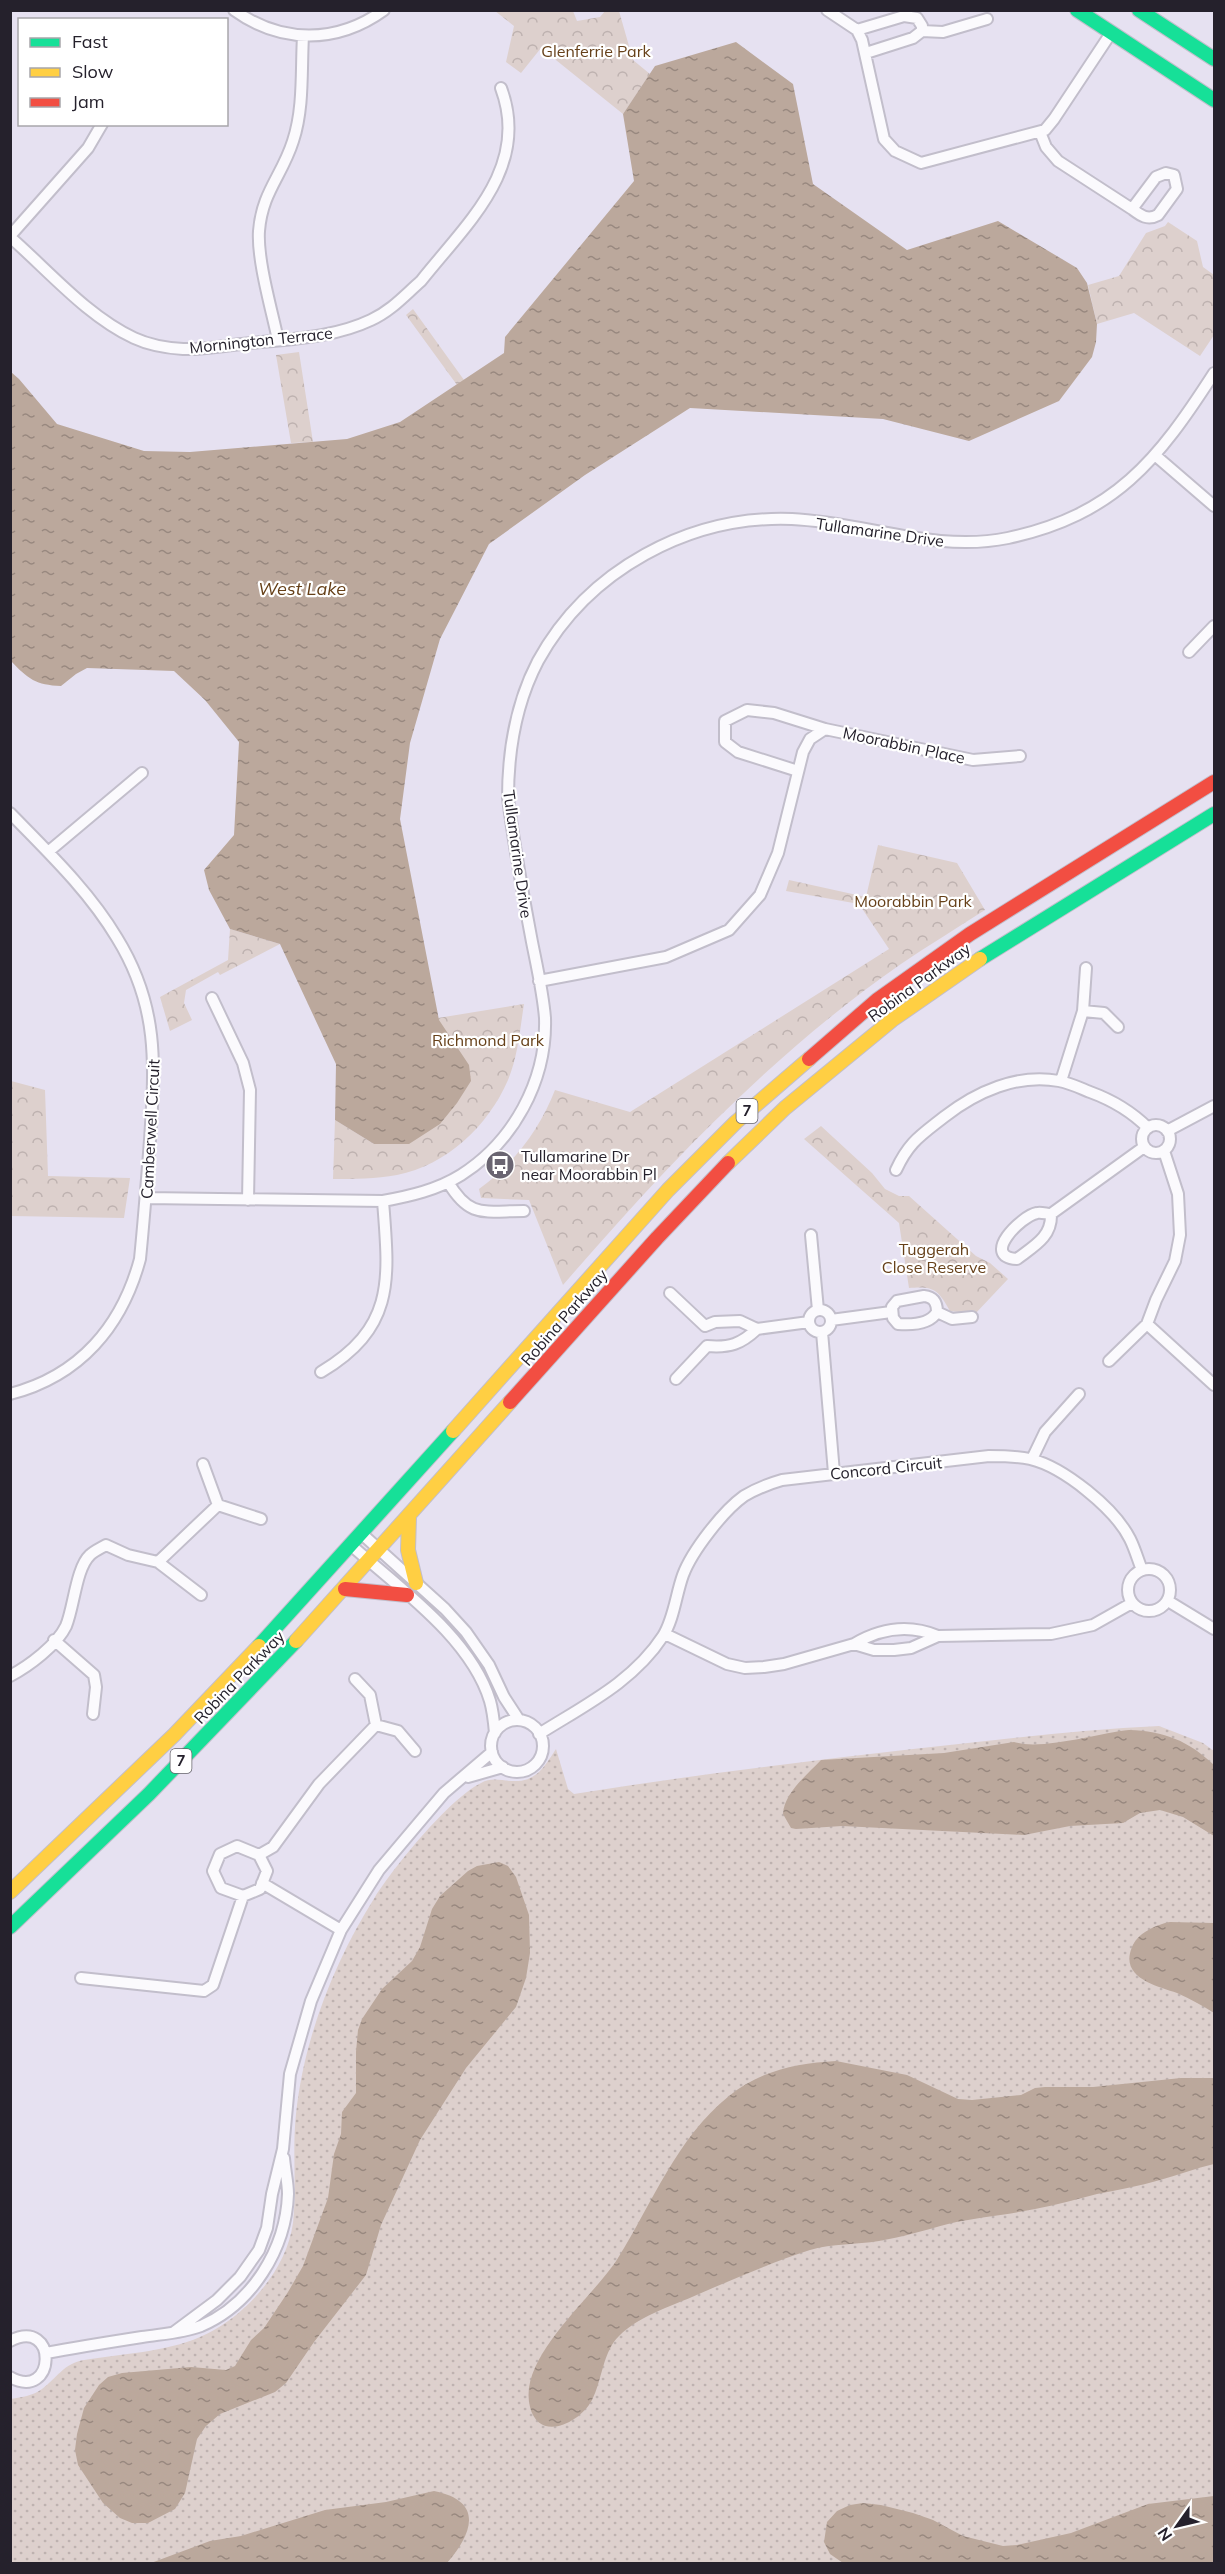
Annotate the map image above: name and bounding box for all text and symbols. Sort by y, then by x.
legend [18,18,228,126]
text: Fast [72,30,108,53]
park label: Glenferrie Park [541,41,651,61]
text: Slow [72,60,114,83]
text: Jam [72,90,105,113]
street label: Mornington Terrace [188,323,334,357]
street label: Tullamarine Drive [815,513,945,551]
water label: West Lake [258,577,346,600]
street label: Moorabbin Place [841,722,967,768]
street label: Tullamarine Drive [499,789,537,919]
park label: Moorabbin Park [854,891,973,911]
street label: Robina Parkway [864,938,975,1026]
park label: Richmond Park [432,1030,545,1050]
street label: Camberwell Circuit [136,1058,164,1200]
road number: 7 [736,1099,758,1123]
place label: Tullamarine Dr near Moorabbin Pl [521,1146,657,1184]
bus stop icon: Tullamarine Dr near Moorabbin Pl [484,1149,516,1181]
park label: Tuggerah Close Reserve [882,1239,986,1277]
street label: Robina Parkway [517,1264,612,1370]
street label: Concord Circuit [829,1452,943,1484]
street label: Robina Parkway [190,1626,289,1728]
road number: 7 [170,1749,192,1773]
north arrow [1147,2496,1207,2556]
text: N [1153,2524,1176,2545]

